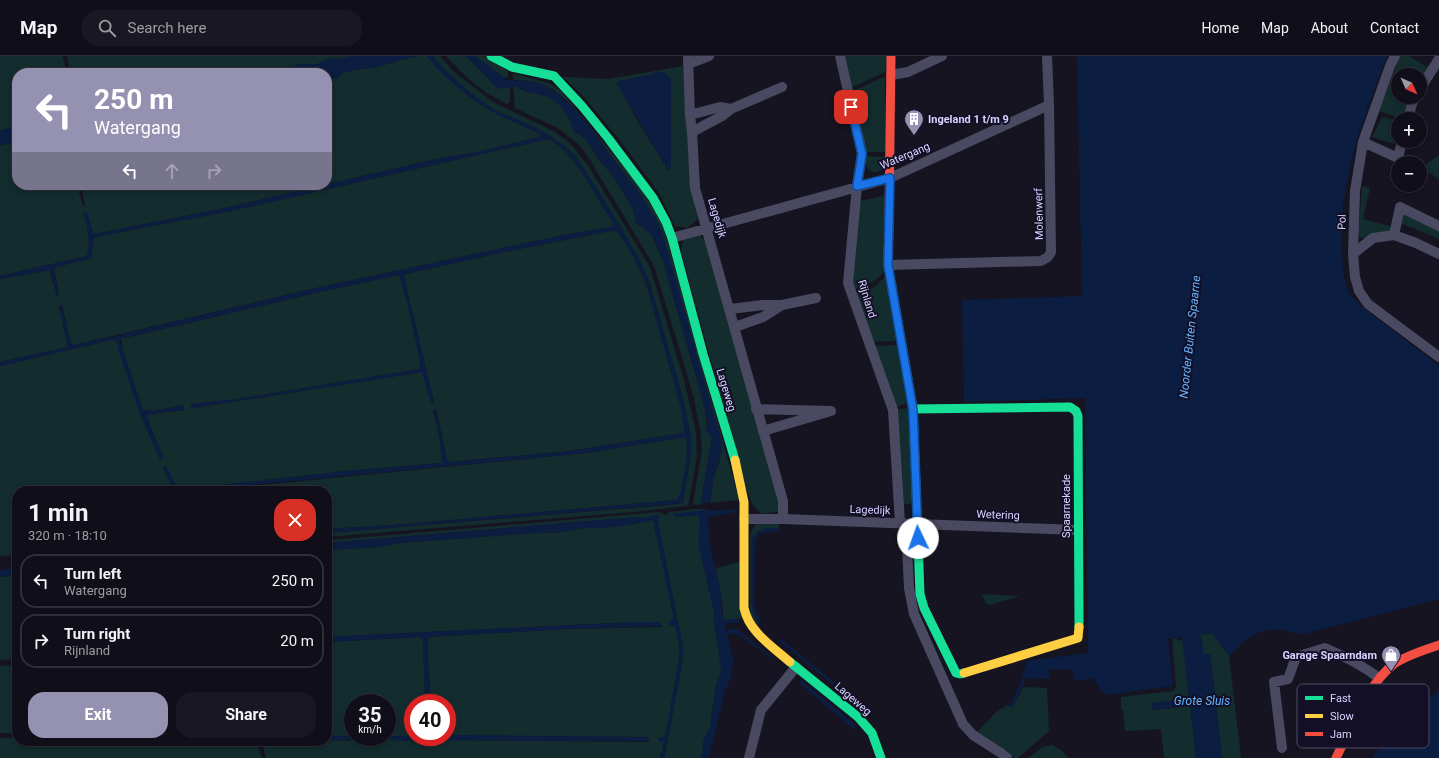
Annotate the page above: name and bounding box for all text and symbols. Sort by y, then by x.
search box [82,10,362,46]
text: Map [20,16,58,39]
icon: search [96,17,118,39]
text: Search here [128,19,206,37]
text: Home [1201,20,1239,36]
text: Map [1261,20,1289,36]
text: About [1311,20,1348,36]
text: Contact [1370,20,1419,36]
north arrow [1391,68,1427,104]
map controls [1391,68,1427,192]
text: 250 m [94,83,173,116]
icon: left [28,84,80,136]
pin [834,90,868,124]
icon: arrive [840,96,862,118]
building icon: Ingeland 1 t/m 9 [903,108,925,136]
button: + [1391,112,1427,148]
place label: Ingeland 1 t/m 9 [928,113,1009,126]
text: Watergang [94,117,181,138]
street label: Watergang [878,140,932,172]
button: − [1391,156,1427,192]
icon: left [119,160,141,182]
icon: ahead [161,160,183,182]
icon: right [203,160,225,182]
street label: Molenwerf [1032,188,1046,240]
street label: Lagedijk [705,196,729,240]
street label: Pol [1335,214,1349,230]
water label: Noorder Buiten Spaarne [1177,275,1203,399]
street label: Rijnland [855,278,879,320]
street label: Lageweg [713,367,739,413]
street label: Spaarnekade [1060,474,1073,538]
text: 1 min [28,499,88,527]
button: close [274,499,316,541]
street label: Lagedijk [849,503,891,517]
street label: Wetering [976,508,1020,522]
position arrow [897,517,939,559]
text: 320 m · 18:10 [28,528,107,543]
text: Turn left [64,565,121,583]
icon: left [30,570,52,592]
text: 250 m [272,572,314,590]
text: Watergang [64,583,127,598]
text: Turn right [64,625,130,643]
icon: right [30,630,52,652]
text: 20 m [280,632,314,650]
text: Rijnland [64,643,110,658]
shop icon: Garage Spaarndam [1380,644,1402,672]
place label: Garage Spaarndam [1282,649,1377,662]
street label: Lageweg [832,680,874,718]
legend [1297,684,1429,748]
button: Exit [28,692,168,738]
button: Share [176,692,316,738]
text: Fast [1330,692,1352,705]
speed limit sign: 40 [404,694,456,746]
water label: Grote Sluis [1174,694,1230,708]
text: 35 [359,703,381,727]
text: Slow [1330,710,1354,723]
text: km/h [358,724,382,735]
text: Jam [1330,728,1352,741]

